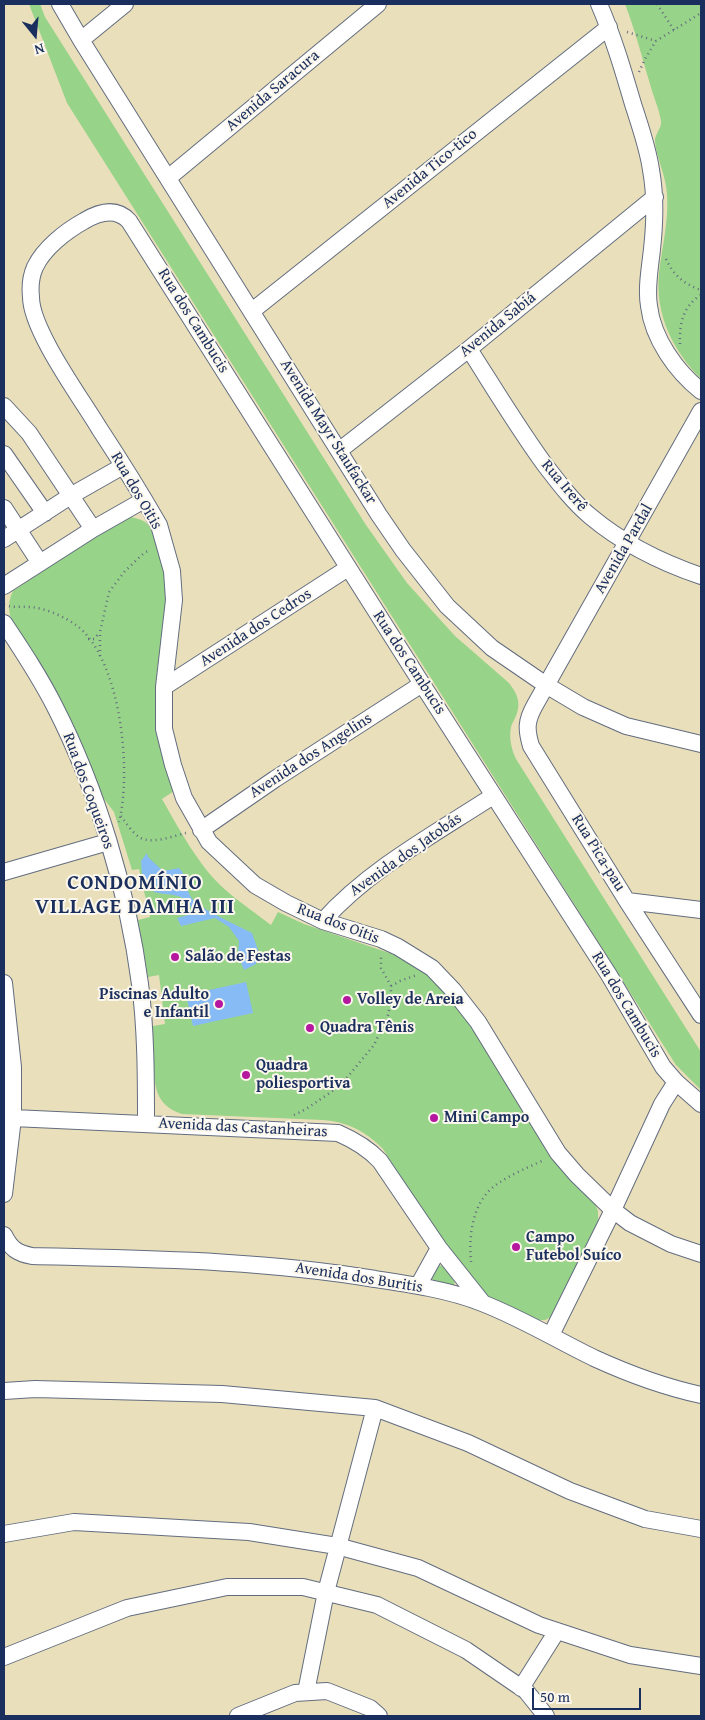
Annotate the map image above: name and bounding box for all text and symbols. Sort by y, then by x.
north arrow [10,10,60,60]
text: N [32,38,47,60]
street label: Avenida Saracura [222,46,324,136]
street label: Avenida Tico-tico [379,125,481,213]
street label: Rua dos Cambucis [153,265,233,377]
street label: Avenida Sabiá [456,288,540,362]
street label: Avenida Mayr Staufackar [276,356,380,508]
street label: Rua dos Oitis [106,449,166,533]
street label: Rua Irerê [537,456,591,516]
street label: Avenida Pardal [591,501,657,597]
street label: Avenida dos Cedros [197,585,315,671]
street label: Rua dos Cambucis [368,608,450,718]
street label: Avenida dos Angelins [246,709,376,803]
street label: Rua dos Coqueiros [58,730,118,852]
street label: Avenida dos Jatobás [346,809,466,901]
street label: Rua Pica-pau [567,811,629,895]
district label: CONDOMÍNIO VILLAGE DAMHA III [33,871,237,921]
street label: Rua dos Oitis [294,900,382,948]
place label: Salão de Festas [185,947,291,967]
street label: Rua dos Cambucis [587,949,665,1061]
marker: Salão de Festas [169,951,181,963]
place label: Piscinas Adulto e Infantil [99,985,209,1023]
place label: Volley de Areia [357,990,464,1010]
marker: Volley de Areia [341,994,353,1006]
marker: Piscinas Adulto e Infantil [213,998,225,1010]
place label: Quadra Tênis [320,1018,414,1038]
marker: Quadra Tênis [304,1022,316,1034]
place label: Quadra poliesportiva [256,1056,350,1094]
marker: Quadra poliesportiva [240,1069,252,1081]
place label: Mini Campo [444,1108,529,1128]
marker: Mini Campo [428,1112,440,1124]
street label: Avenida das Castanheiras [158,1114,328,1142]
place label: Campo Futebol Suíco [526,1228,622,1266]
marker: Campo Futebol Suíco [510,1241,522,1253]
street label: Avenida dos Buritis [294,1258,424,1298]
scale bar [535,1678,644,1710]
text: 50 m [540,1686,570,1707]

